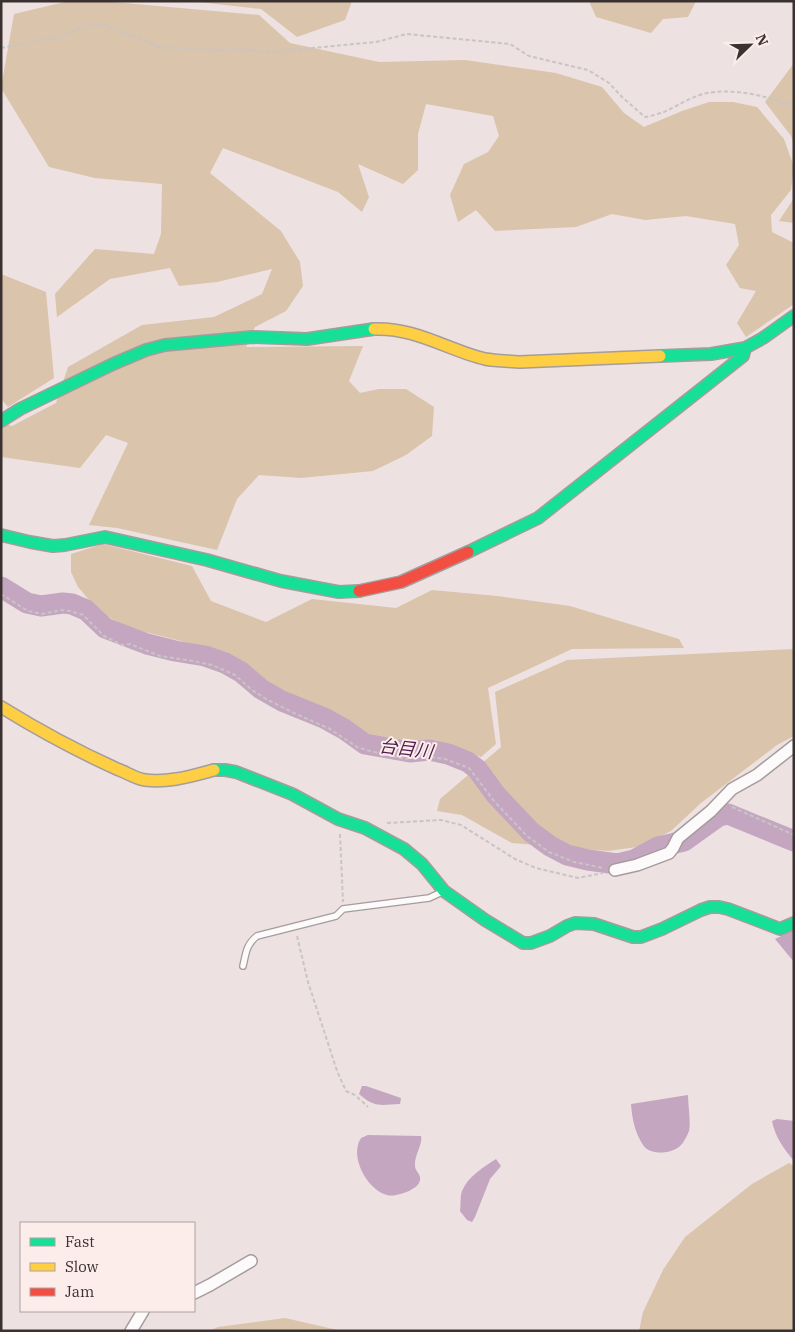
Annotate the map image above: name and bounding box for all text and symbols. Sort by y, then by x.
north arrow [725,20,775,70]
text: N [752,31,772,49]
water label: 台目川 [378,734,436,763]
legend [20,1222,195,1312]
text: Fast [65,1232,95,1251]
text: Slow [65,1257,99,1276]
text: Jam [65,1282,94,1301]

